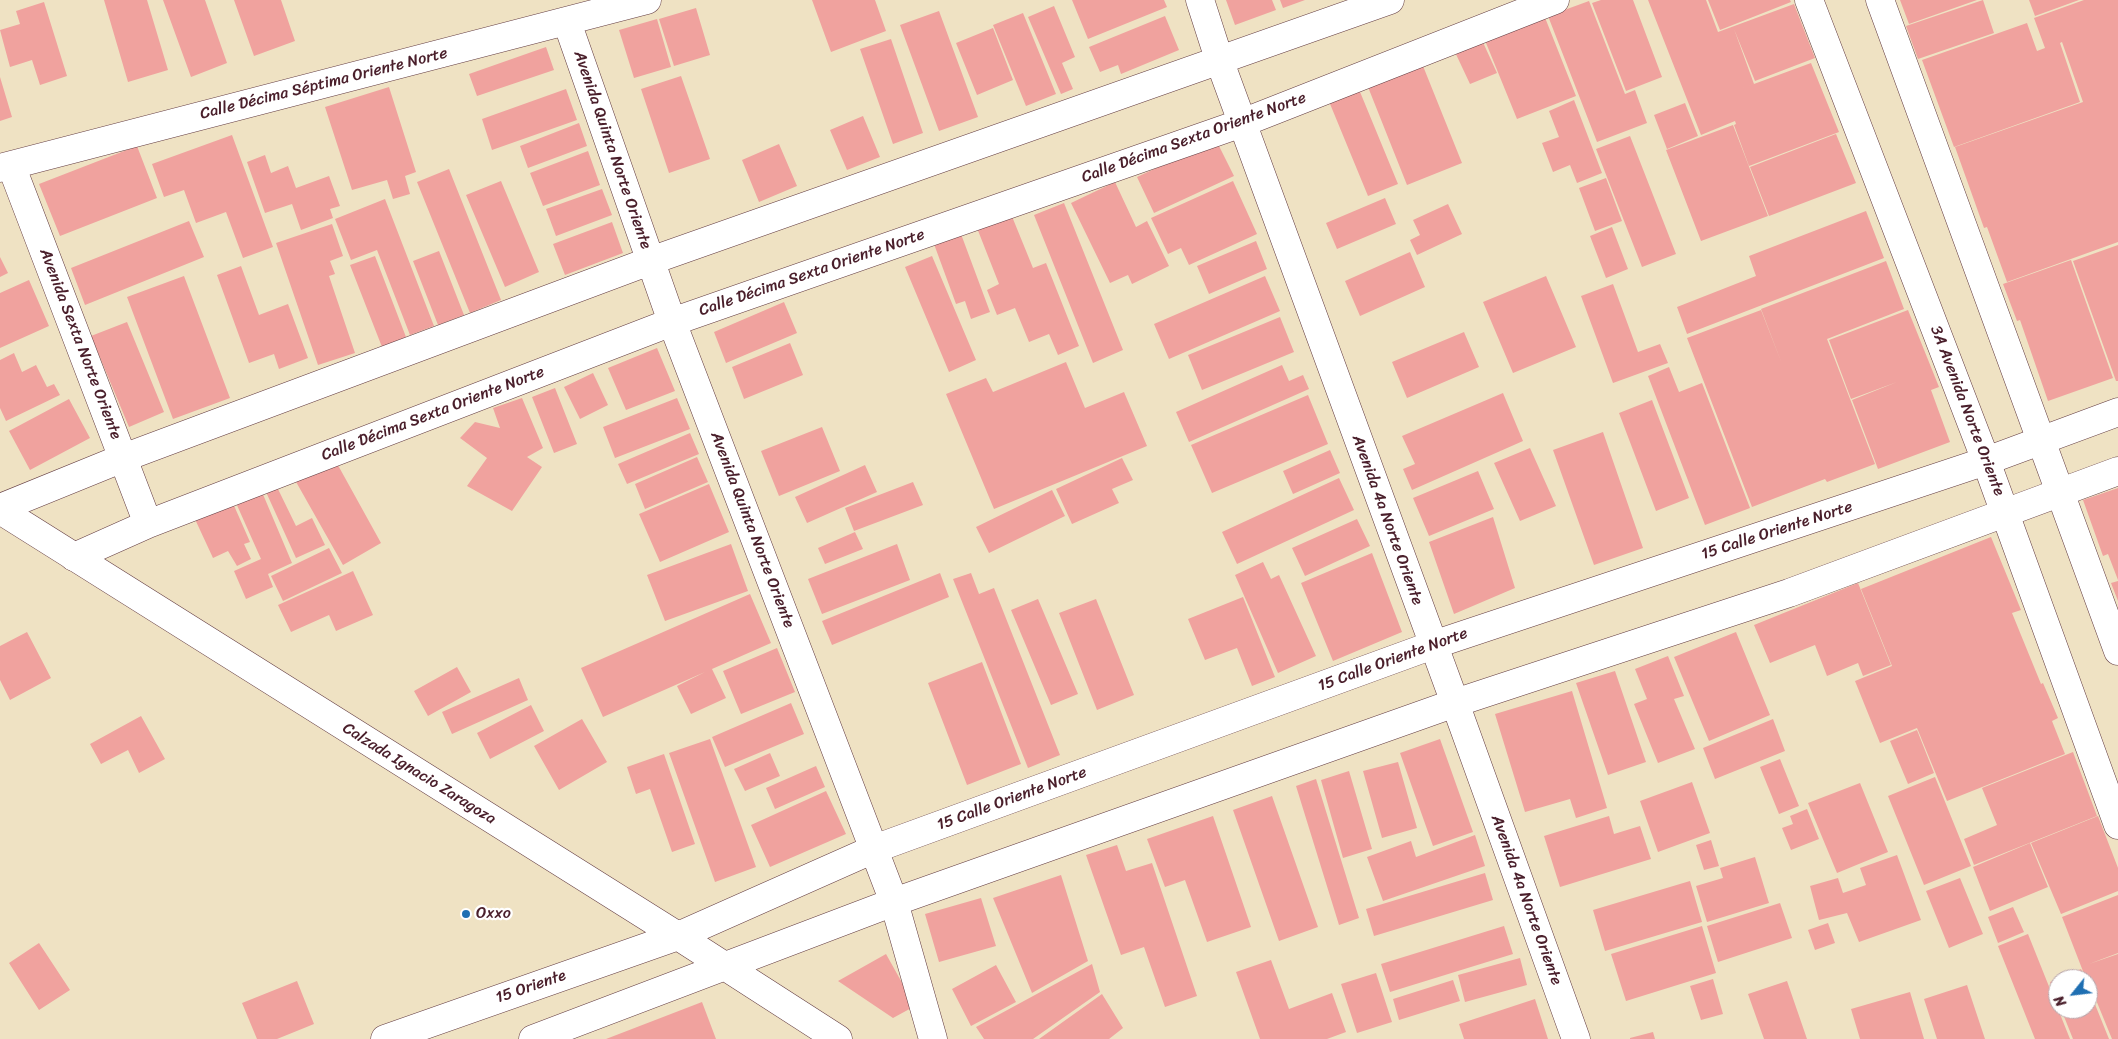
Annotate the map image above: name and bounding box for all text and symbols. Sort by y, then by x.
street label: Calle Décima Séptima Oriente Norte [198,44,450,124]
street label: Avenida Quinta Norte Oriente [569,48,655,252]
street label: Calle Décima Sexta Oriente Norte [1079,88,1309,188]
street label: Calle Décima Sexta Oriente Norte [697,225,927,321]
street label: Avenida Sexta Norte Oriente [35,246,125,442]
street label: 3A Avenida Norte Oriente [1926,323,2008,499]
street label: Calle Décima Sexta Oriente Norte [319,363,547,465]
street label: Avenida Quinta Norte Oriente [706,429,798,631]
street label: Avenida 4a Norte Oriente [1347,432,1427,608]
street label: 15 Calle Oriente Norte [1699,497,1855,565]
street label: 15 Calle Oriente Norte [1316,624,1470,696]
street label: Calzada Ignacio Zaragoza [339,719,499,829]
street label: 15 Calle Oriente Norte [935,763,1089,835]
street label: Avenida 4a Norte Oriente [1486,812,1566,988]
place label: Oxxo [476,904,511,924]
marker: Oxxo [460,908,472,920]
street label: 15 Oriente [493,966,569,1008]
north arrow [2048,969,2098,1019]
text: N [2047,991,2074,1011]

